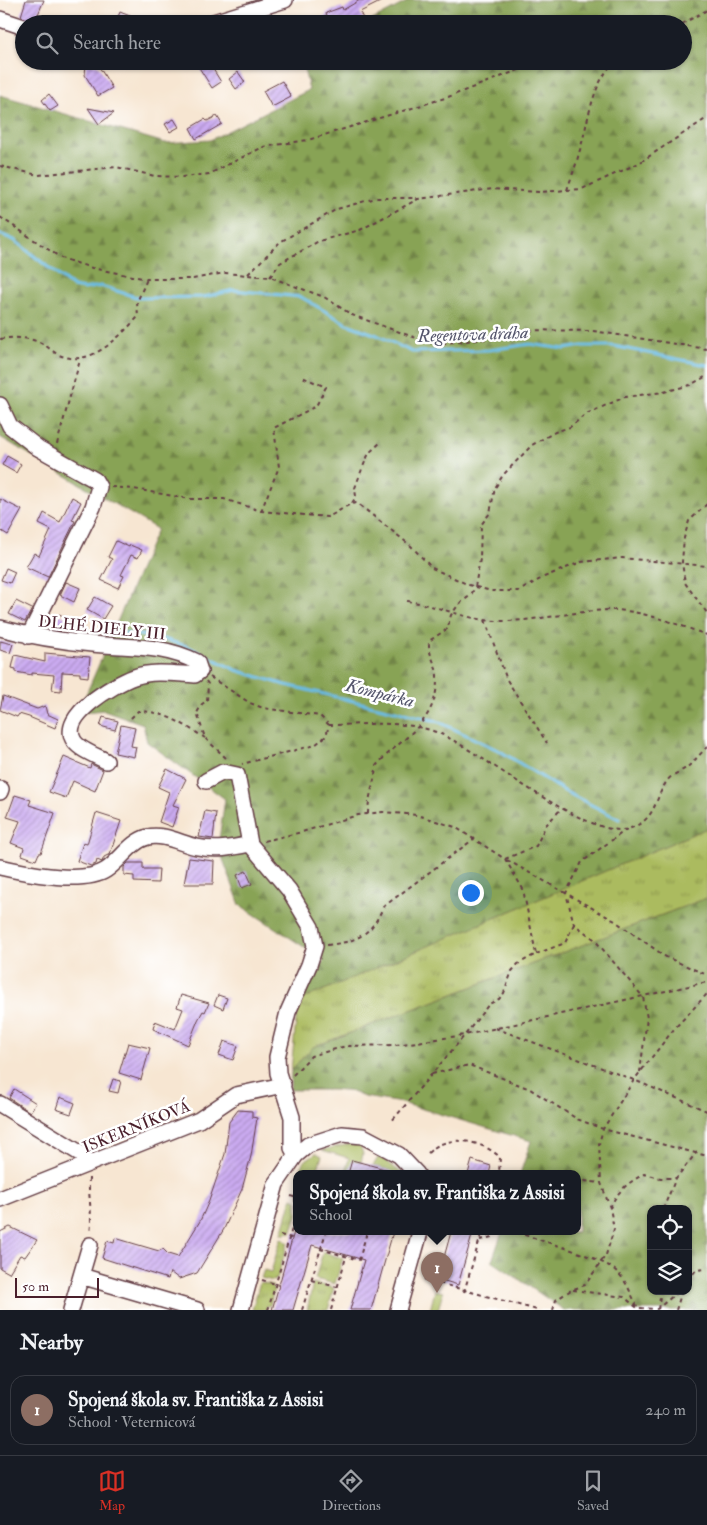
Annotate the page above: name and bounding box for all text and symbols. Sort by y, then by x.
search box [15,15,692,70]
icon: search [33,29,61,57]
text: Search here [73,31,161,55]
water label: Regentova dráha [416,321,529,348]
street label: DLHÉ DIELY III [37,610,167,645]
water label: Kompárka [342,674,416,713]
your location [458,880,484,906]
street label: ISKERNÍKOVÁ [79,1095,193,1158]
popup [293,1170,581,1235]
text: Spojená škola sv. Františka z Assisi [309,1181,565,1205]
text: School [309,1205,352,1225]
map controls [647,1205,692,1295]
button: locate [647,1205,692,1250]
button: layers [647,1250,692,1295]
pin: 1 [421,1252,453,1293]
scale bar [15,1275,99,1298]
text: 50 m [22,1278,49,1295]
text: Nearby [20,1329,83,1356]
text: Spojená škola sv. Františka z Assisi [68,1388,324,1412]
text: 1 [34,1400,40,1420]
text: 240 m [645,1400,686,1420]
text: School · Veternicová [68,1412,195,1432]
tab: Map [98,1467,126,1514]
tab: Directions [322,1467,381,1514]
tab: Saved [577,1467,609,1514]

